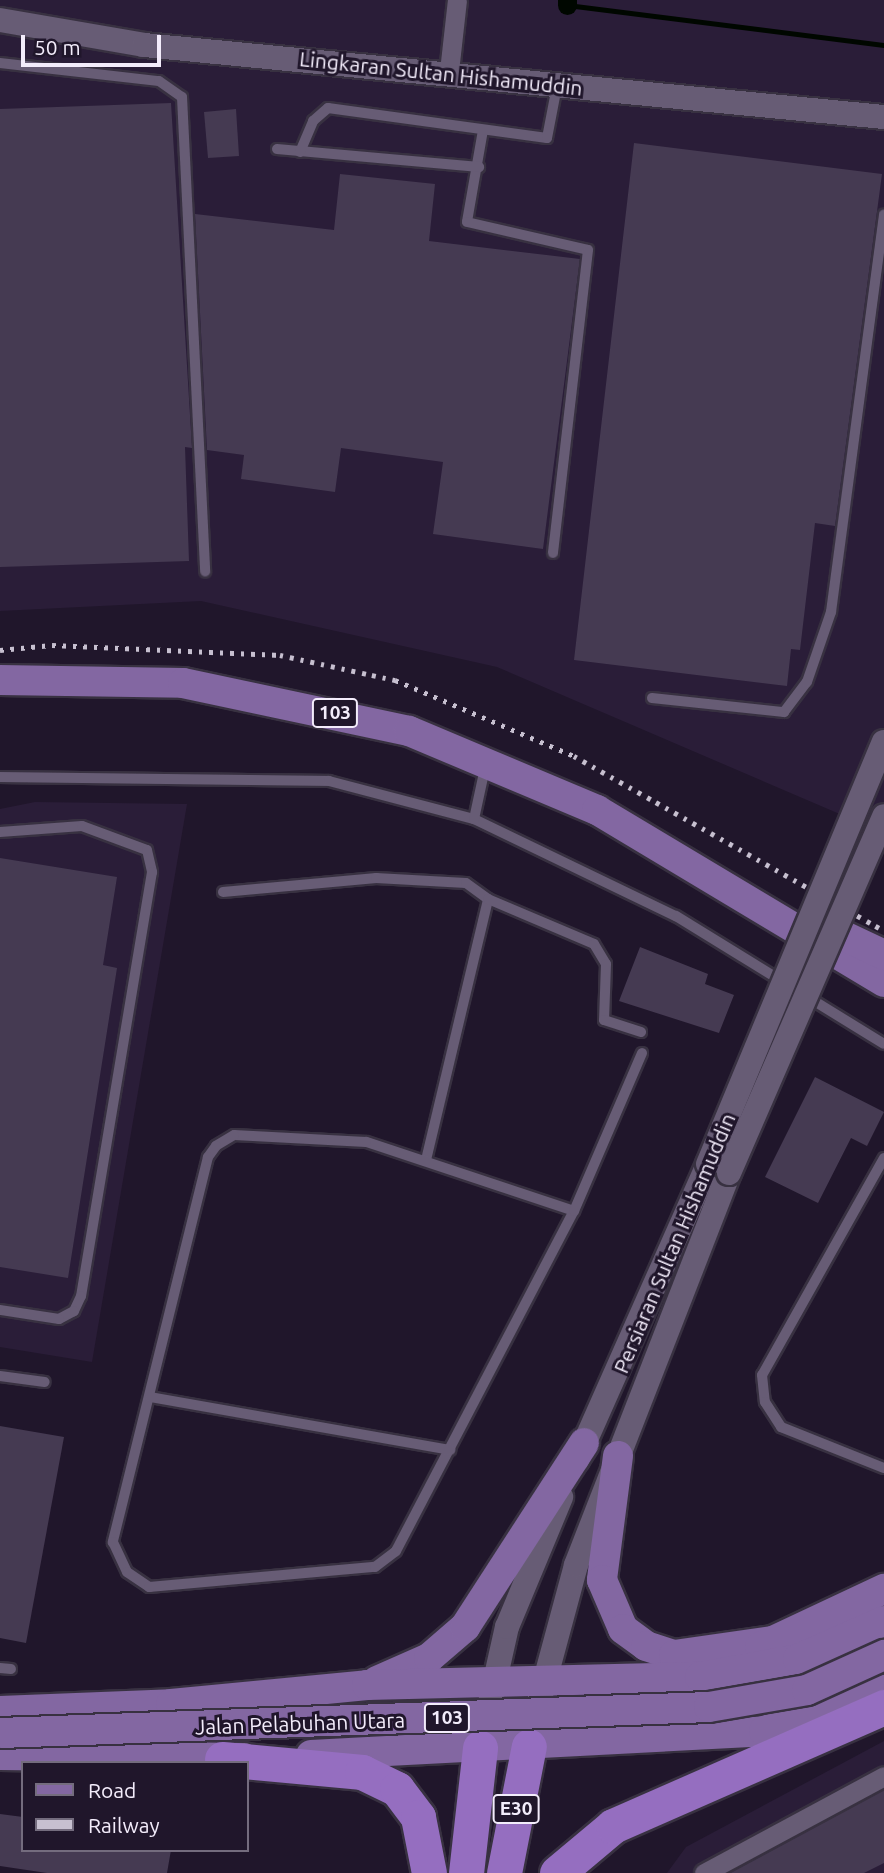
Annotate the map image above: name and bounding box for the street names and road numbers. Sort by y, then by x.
street label: Lingkaran Sultan Hishamuddin [298,46,584,100]
road number: 103 [310,698,360,728]
street label: Persiaran Sultan Hishamuddin [608,1109,740,1377]
road number: 103 [422,1702,472,1734]
street label: Jalan Pelabuhan Utara [194,1707,406,1739]
road number: E30 [491,1794,540,1825]

